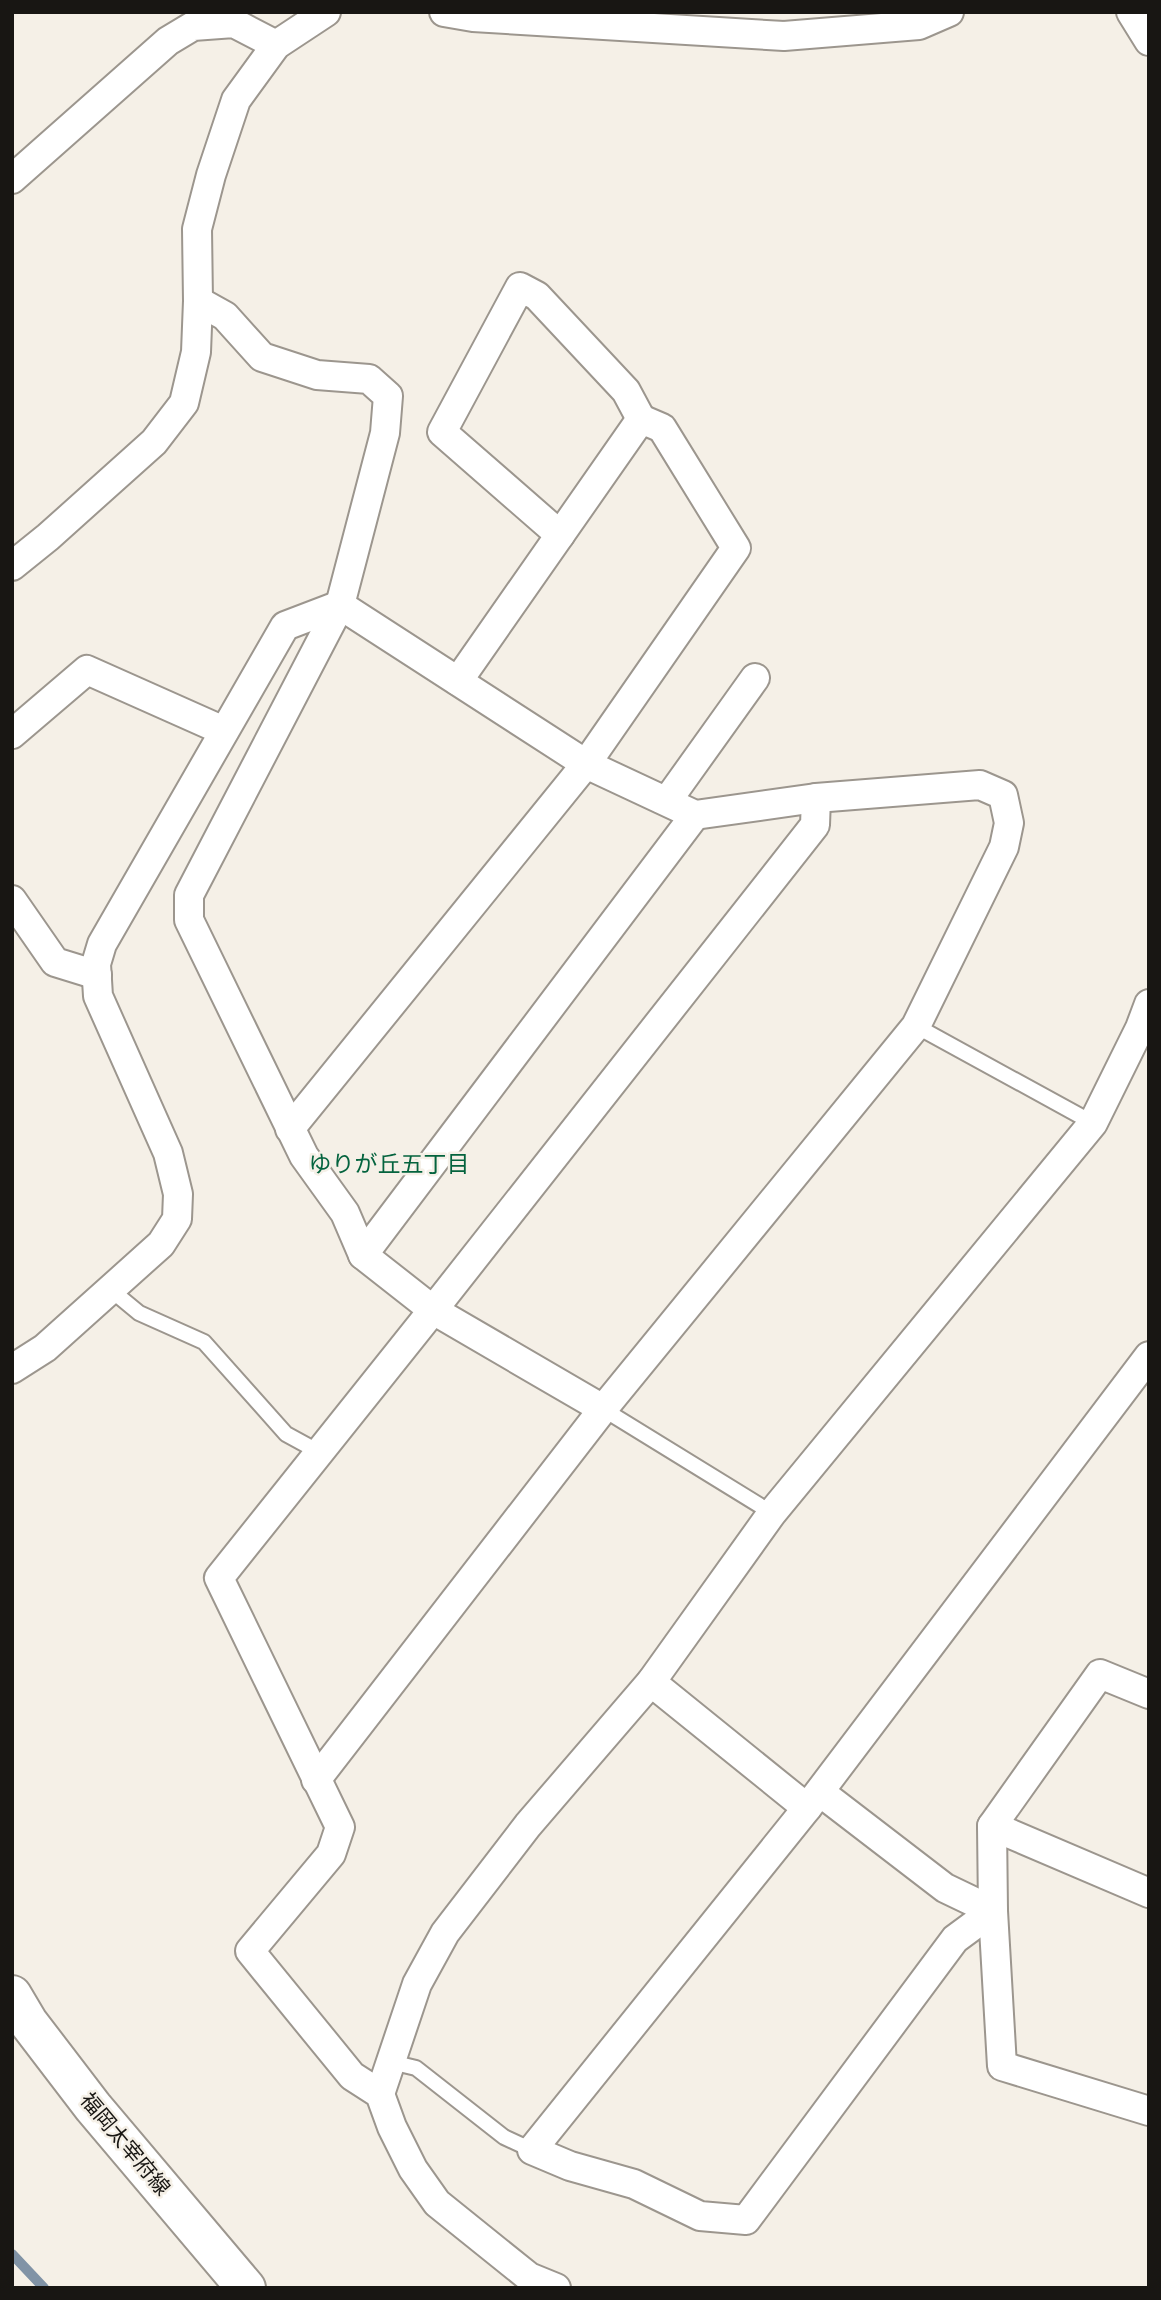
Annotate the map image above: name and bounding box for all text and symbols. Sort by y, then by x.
district label: ゆりが丘五丁目 [309,1148,470,1178]
street label: 福岡太宰府線 [75,2086,177,2201]

